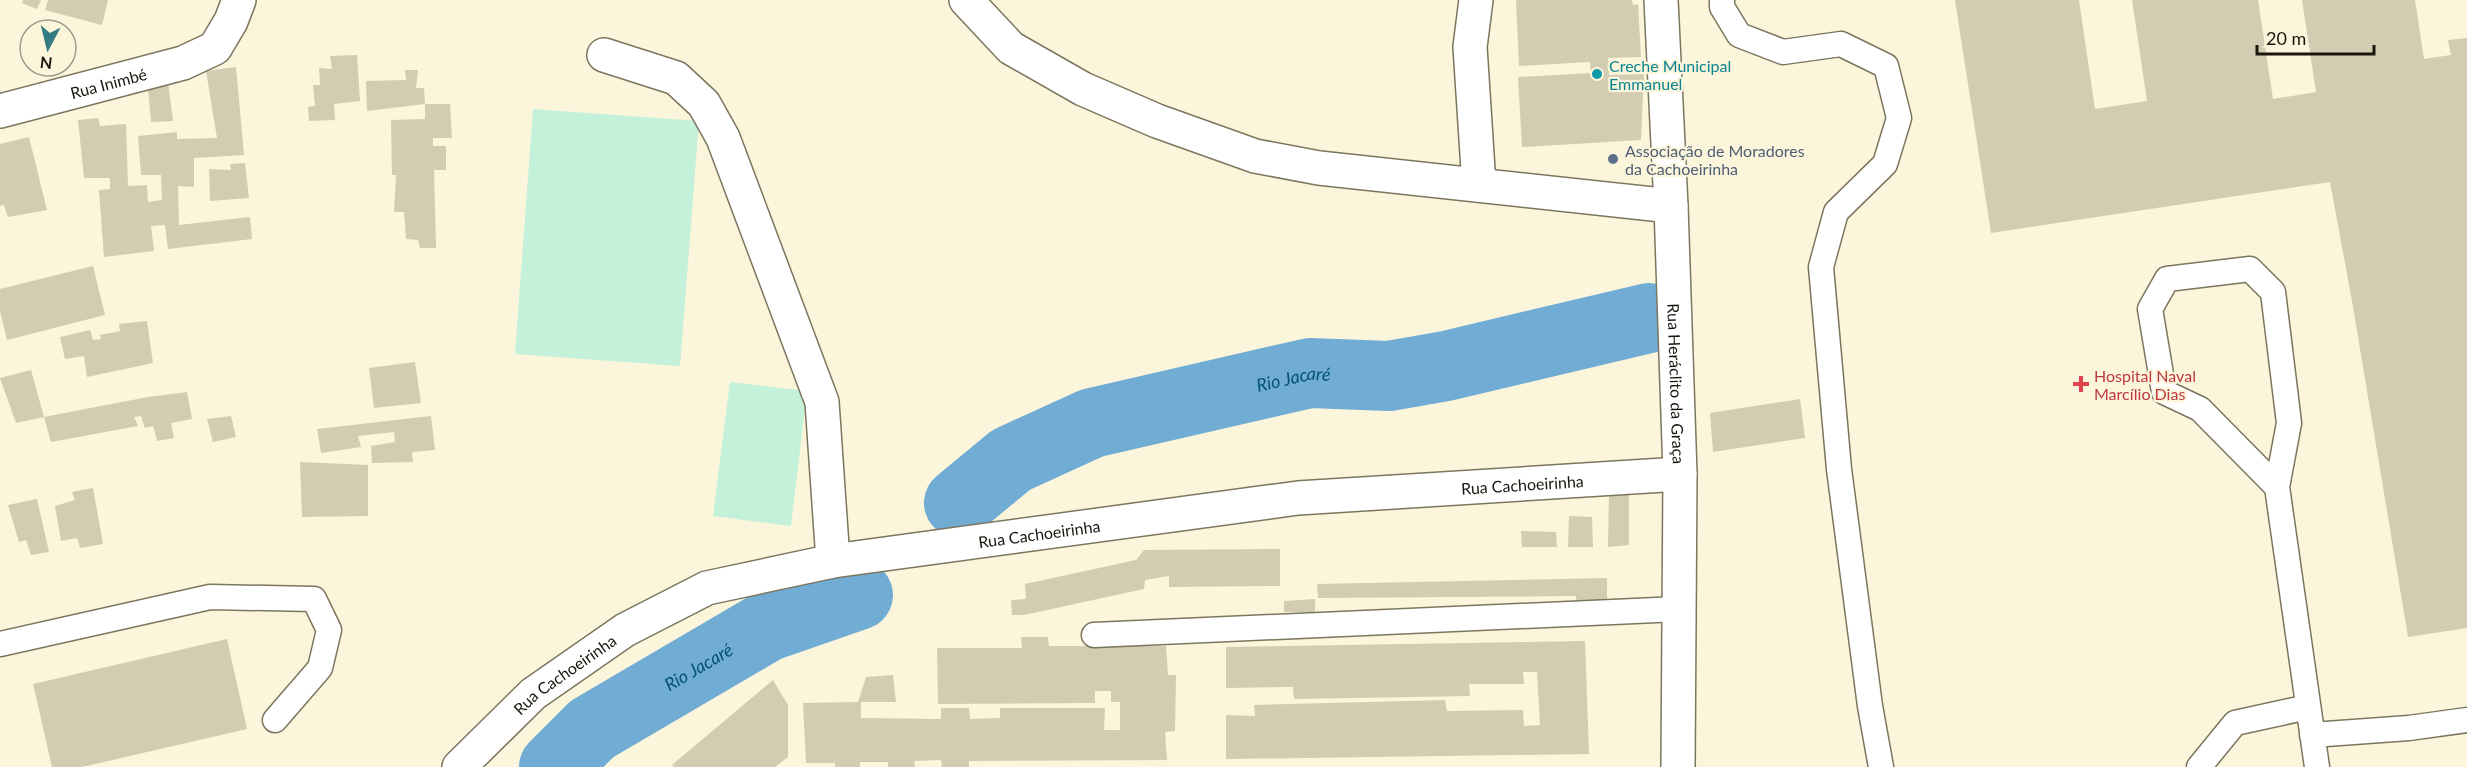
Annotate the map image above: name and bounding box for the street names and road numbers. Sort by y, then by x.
street label: Rua Inimbé [68,63,149,102]
street label: Rua Heráclito da Graça [1665,303,1689,464]
street label: Rua Cachoeirinha [1460,471,1584,497]
street label: Rua Cachoeirinha [977,515,1101,551]
street label: Rua Cachoeirinha [509,630,619,718]

